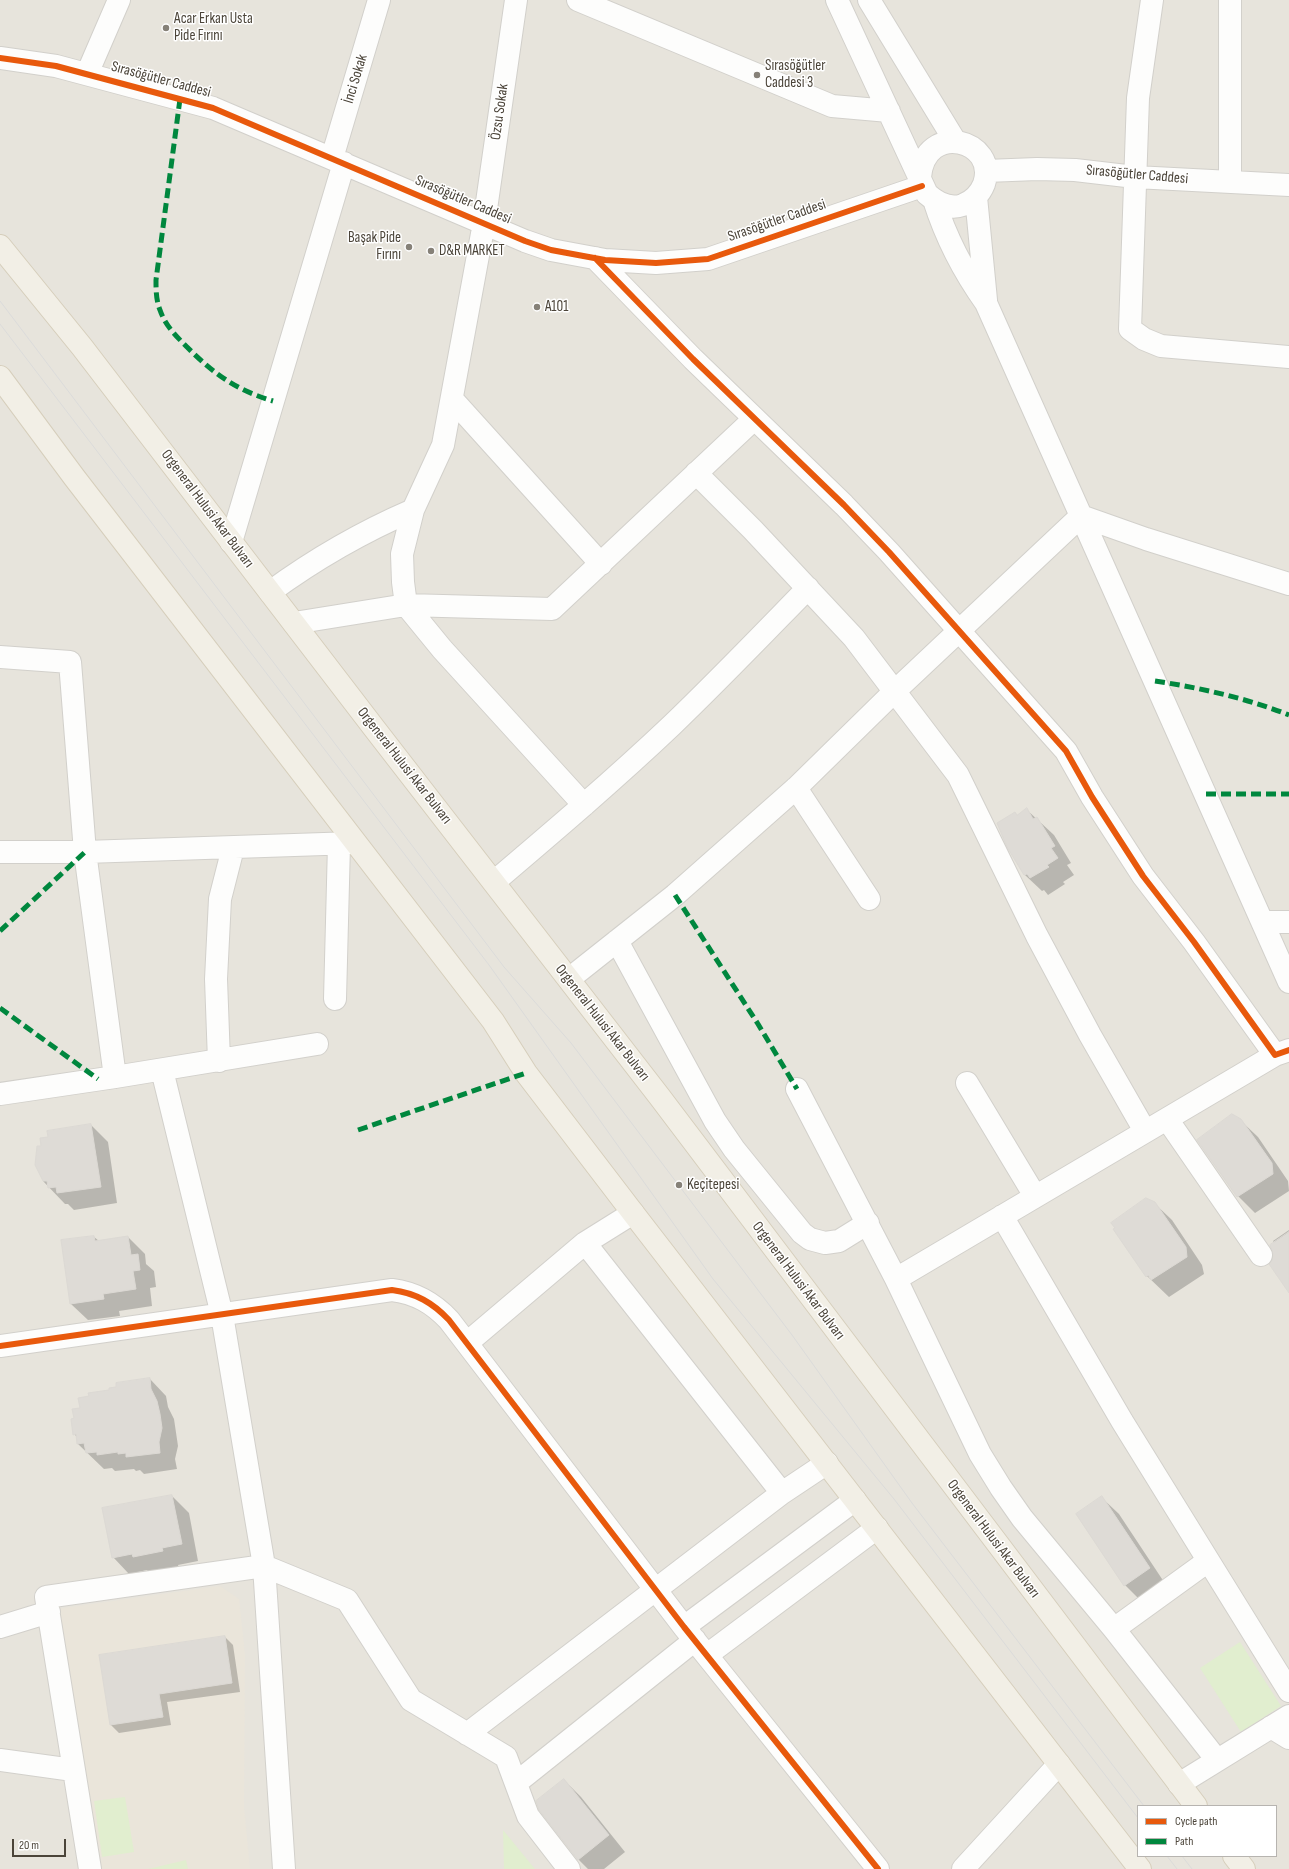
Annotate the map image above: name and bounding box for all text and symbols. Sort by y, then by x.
place label: Acar Erkan Usta Pide Fırını [174,10,253,45]
marker: Acar Erkan Usta Pide Fırını [161,23,171,33]
street label: İnci Sokak [340,52,372,106]
place label: Sırasöğütler Caddesi 3 [765,57,826,92]
street label: Sırasöğütler Caddesi [109,58,213,102]
marker: Sırasöğütler Caddesi 3 [752,70,762,80]
street label: Özsu Sokak [487,83,513,141]
street label: Sırasöğütler Caddesi [1085,162,1189,188]
street label: Sırasöğütler Caddesi [412,172,514,228]
street label: Sırasöğütler Caddesi [726,196,828,246]
place label: Başak Pide Fırını [348,229,401,264]
marker: Başak Pide Fırını [404,242,414,252]
place label: D&R MARKET [439,242,505,260]
marker: D&R MARKET [426,246,436,256]
place label: A101 [545,298,569,316]
marker: A101 [532,302,542,312]
street label: Orgeneral Hulusi Akar Bulvarı [157,446,257,572]
street label: Orgeneral Hulusi Akar Bulvarı [353,704,455,828]
street label: Orgeneral Hulusi Akar Bulvarı [551,961,653,1085]
place label: Keçitepesi [687,1176,739,1194]
marker: Keçitepesi [674,1180,684,1190]
street label: Orgeneral Hulusi Akar Bulvarı [748,1218,848,1344]
street label: Orgeneral Hulusi Akar Bulvarı [943,1476,1043,1602]
legend [1137,1805,1277,1857]
text: Cycle path [1175,1814,1217,1829]
scale bar [14,1831,68,1857]
text: Path [1175,1834,1193,1849]
text: 20 m [19,1838,39,1853]

